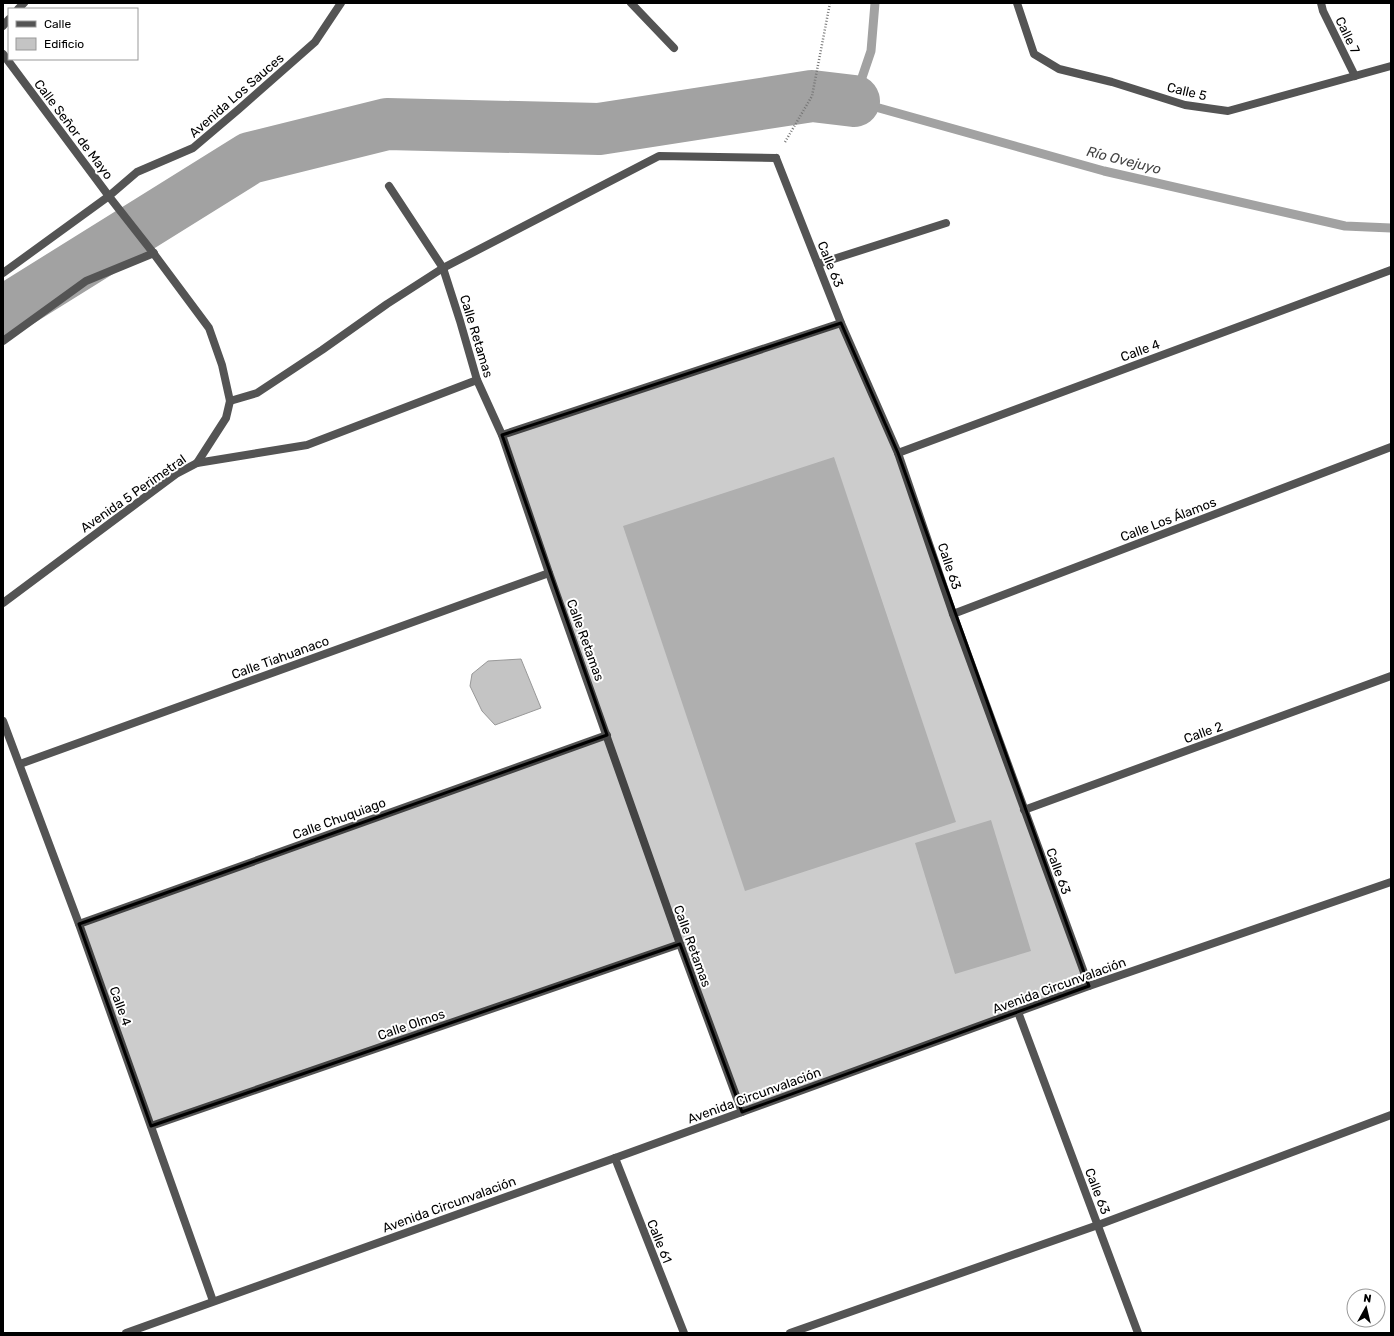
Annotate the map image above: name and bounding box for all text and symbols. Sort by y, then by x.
legend [8,8,138,60]
street label: Calle 7 [1332,14,1363,56]
text: Calle [44,17,71,31]
text: Edificio [44,37,84,51]
street label: Avenida Los Sauces [186,50,287,141]
street label: Calle Señor de Mayo [31,76,116,182]
street label: Calle 5 [1166,80,1208,103]
water label: Río Ovejuyo [1085,143,1163,178]
street label: Calle 63 [815,239,847,290]
street label: Calle Retamas [457,293,496,380]
street label: Calle 4 [1118,336,1162,364]
street label: Avenida 5 Perimetral [78,451,189,535]
street label: Calle Los Álamos [1118,494,1219,545]
street label: Calle 63 [935,541,965,592]
street label: Calle Retamas [564,597,607,683]
street label: Calle Tiahuanaco [229,633,331,682]
street label: Calle 2 [1182,719,1225,746]
street label: Calle Chuquiago [290,795,388,843]
street label: Calle 63 [1043,846,1074,897]
street label: Calle Retamas [671,903,714,989]
street label: Avenida Circunvalación [990,954,1128,1017]
street label: Calle 4 [107,984,135,1028]
street label: Calle Olmos [376,1006,447,1043]
street label: Avenida Circunvalación [685,1064,823,1127]
street label: Calle 63 [1082,1166,1113,1217]
street label: Avenida Circunvalación [380,1173,518,1236]
street label: Calle 61 [644,1217,675,1265]
north arrow [1346,1288,1386,1328]
text: N [1362,1292,1372,1306]

